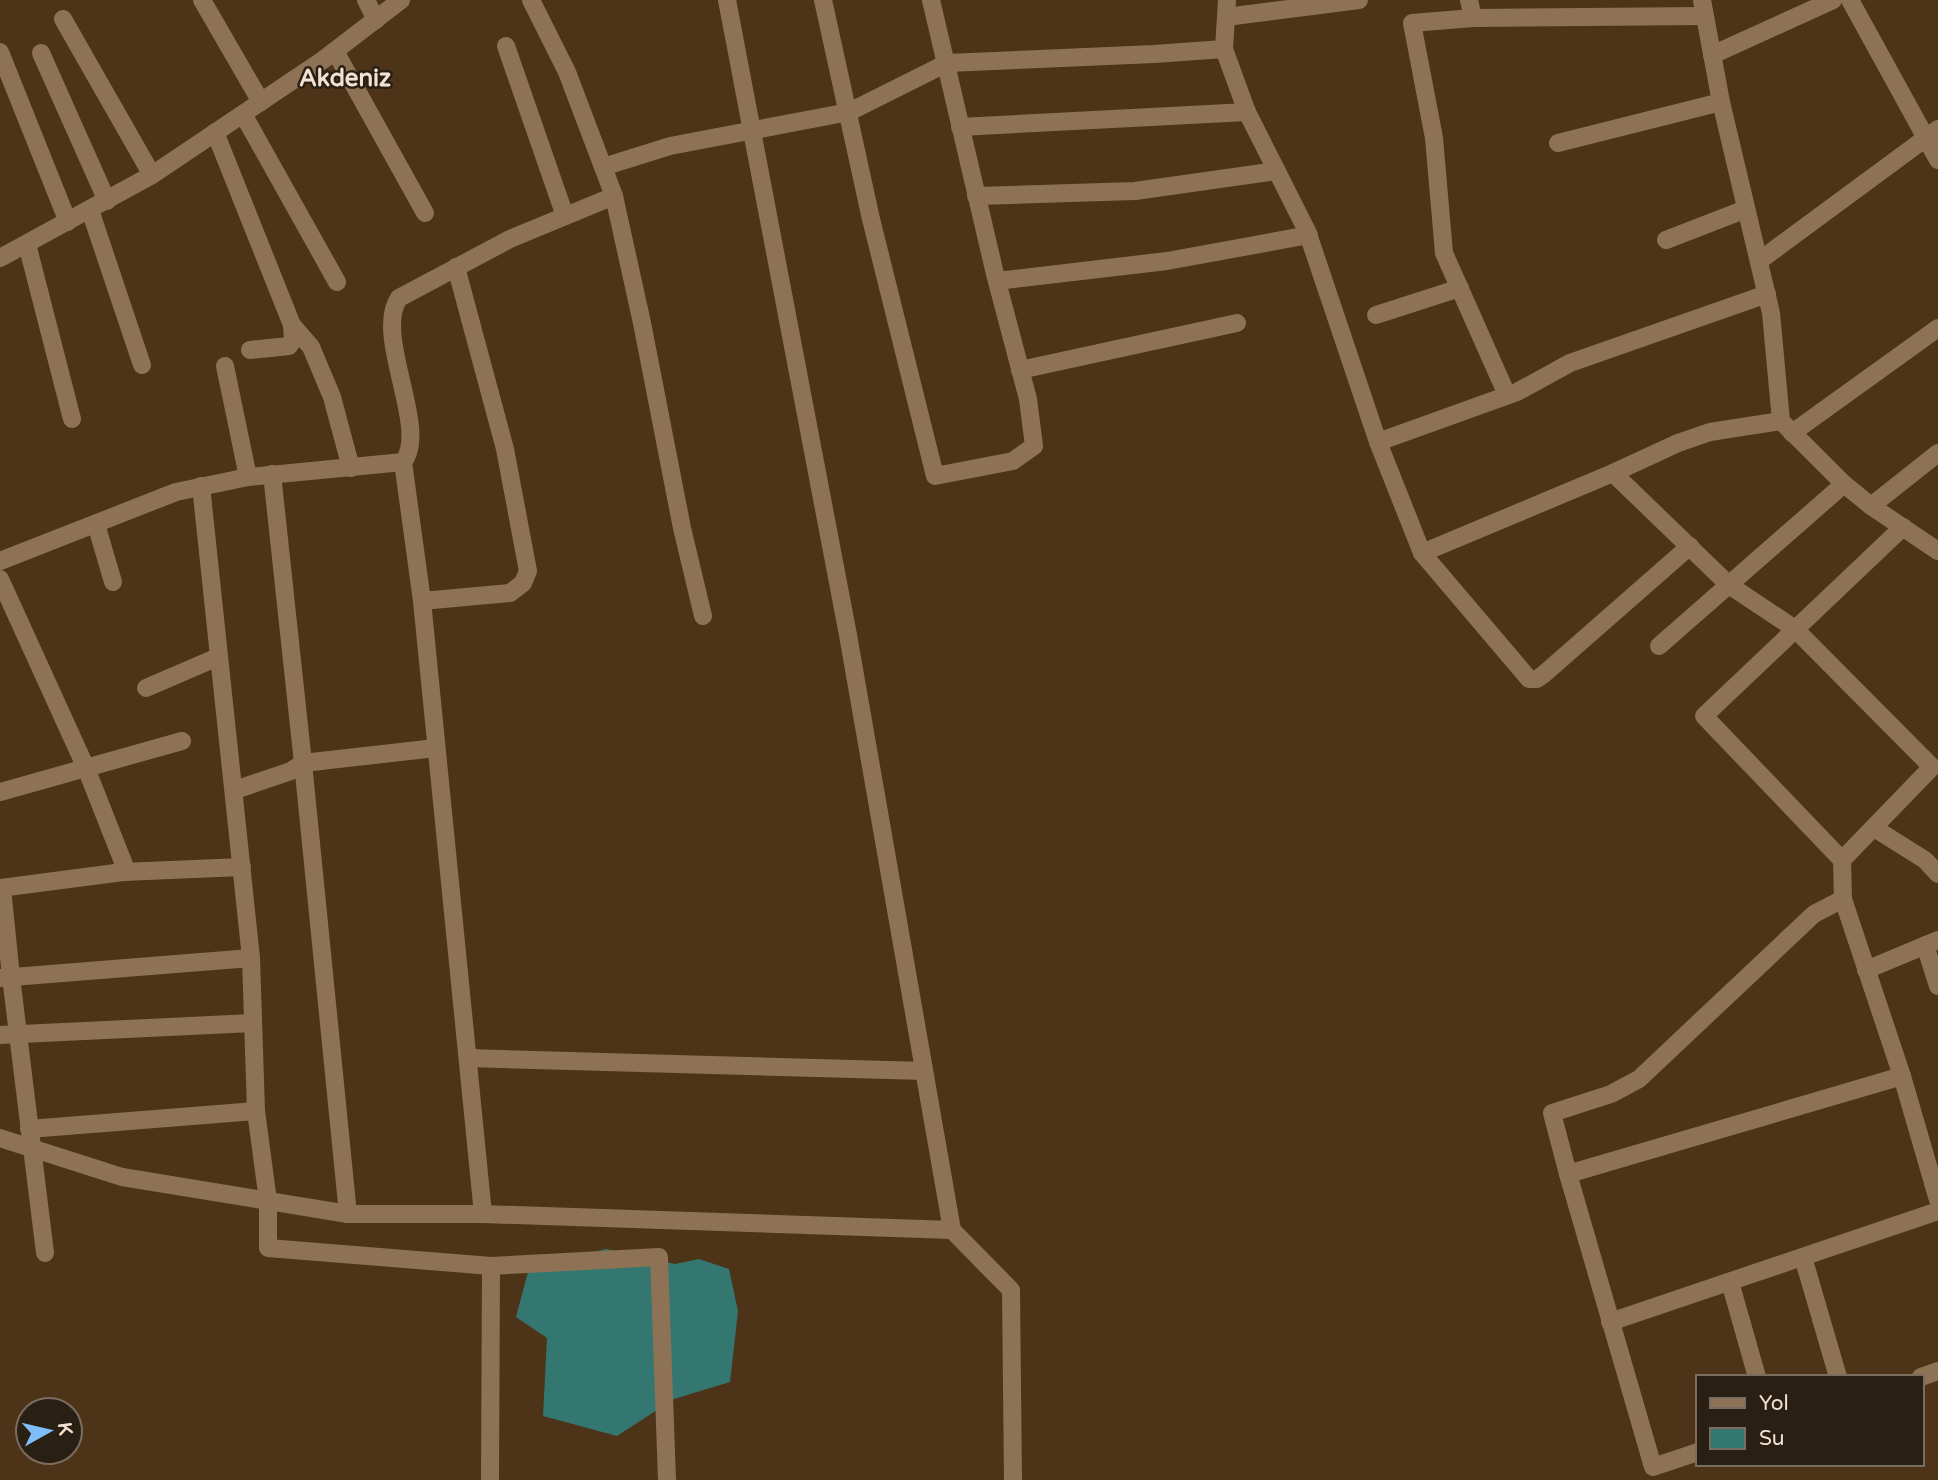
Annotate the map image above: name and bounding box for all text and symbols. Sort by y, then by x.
district label: Akdeniz [299,64,391,93]
legend [1696,1375,1924,1466]
text: Yol [1759,1391,1789,1416]
north arrow [14,1396,84,1466]
text: K [53,1421,77,1437]
text: Su [1759,1426,1785,1451]

